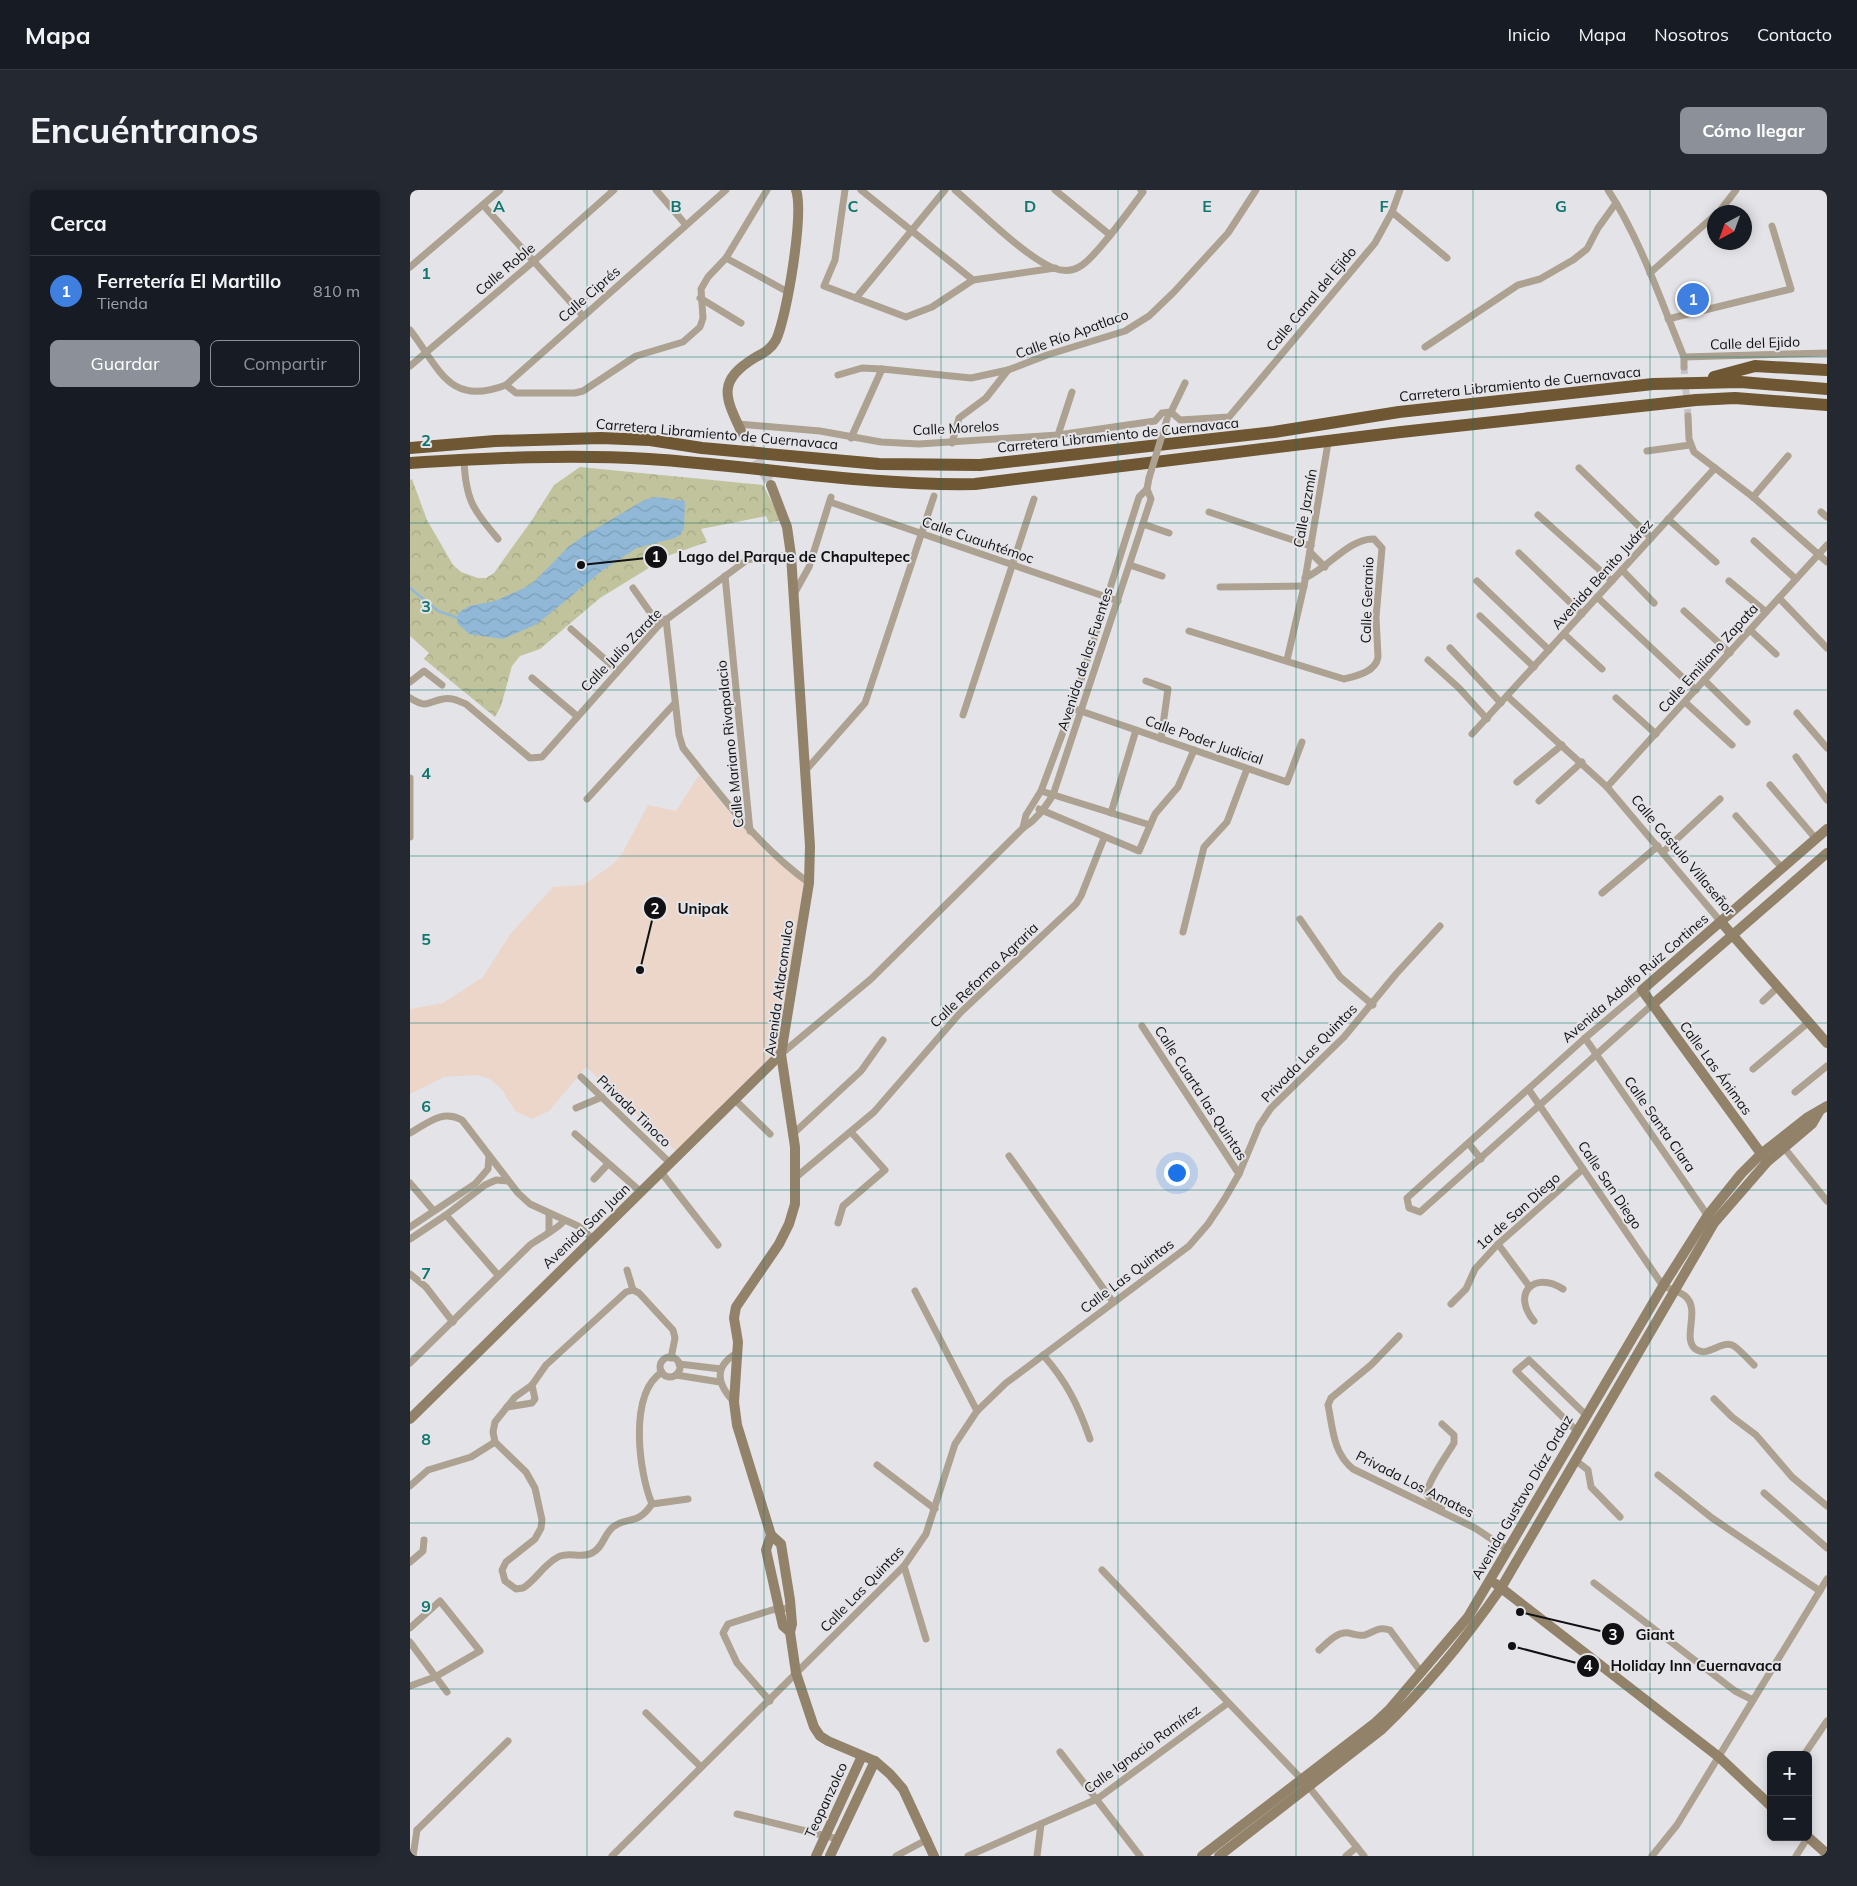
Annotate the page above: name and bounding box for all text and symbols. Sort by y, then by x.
text: Mapa [25,20,91,50]
text: Inicio [1507,23,1550,46]
text: Mapa [1578,23,1626,46]
text: Nosotros [1654,23,1729,46]
text: Contacto [1757,23,1832,46]
button: Cómo llegar [1680,107,1827,154]
text: Encuéntranos [30,108,259,152]
text: A [493,196,505,216]
text: B [670,196,682,216]
text: C [848,196,859,216]
text: D [1024,196,1036,216]
text: E [1202,196,1212,216]
text: F [1379,196,1389,216]
text: G [1555,196,1567,216]
north arrow [1707,205,1752,250]
text: Cerca [50,210,107,236]
street label: Calle Roble [471,239,539,299]
street label: Calle Canal del Ejido [1262,243,1360,355]
street label: Calle Ciprés [554,262,624,326]
text: 1 [421,263,431,283]
text: Ferretería El Martillo [97,269,281,293]
pin: 1 [1677,280,1709,318]
text: 1 [61,281,71,301]
text: 810 m [313,281,360,301]
text: Tienda [97,293,148,313]
street label: Calle Río Apatlaco [1013,305,1131,363]
street label: Calle del Ejido [1710,332,1800,354]
button: Guardar [50,340,200,387]
button: Compartir [210,340,360,387]
street label: Carretera Libramiento de Cuernavaca [1398,362,1642,406]
street label: Carretera Libramiento de Cuernavaca [996,413,1240,457]
street label: Carretera Libramiento de Cuernavaca [595,414,839,454]
street label: Calle Morelos [912,417,1000,439]
text: 2 [421,430,431,450]
street label: Calle Jazmín [1289,467,1321,549]
street label: Calle Cuauhtémoc [920,512,1037,568]
street label: Avenida Benito Juárez [1547,515,1657,633]
callout: Lago del Parque de Chapultepec [643,542,920,572]
text: 1 [651,547,661,566]
text: Lago del Parque de Chapultepec [678,547,911,566]
street label: Calle Geranio [1356,556,1378,644]
street label: Avenida de las Fuentes [1053,585,1117,733]
text: 3 [421,596,431,616]
street label: Calle Emiliano Zapata [1654,600,1762,716]
street label: Calle Julio Zarate [577,604,665,696]
street label: Calle Mariano Rivapalacio [712,659,748,829]
street label: Calle Poder Judicial [1143,711,1265,769]
text: 4 [421,763,431,783]
street label: Calle Cástulo Villaseñor [1627,791,1739,920]
callout: Unipak [642,893,738,923]
text: 2 [650,899,660,918]
text: Unipak [678,899,729,918]
street label: Avenida Adolfo Ruiz Cortines [1558,909,1712,1047]
street label: Avenida Atlacomulco [761,919,797,1057]
street label: Calle Reforma Agraria [926,919,1042,1031]
text: 5 [421,929,431,949]
street label: Privada Las Quintas [1257,1000,1361,1106]
street label: Calle Las Ánimas [1676,1017,1756,1119]
street label: Calle Cuarta las Quintas [1151,1022,1251,1164]
street label: Privada Tinoco [593,1071,675,1151]
street label: Calle Santa Clara [1620,1073,1700,1175]
text: 6 [421,1096,431,1116]
street label: Calle San Diego [1574,1137,1646,1233]
your location [1164,1160,1190,1186]
street label: 1a de San Diego [1472,1169,1564,1253]
street label: Avenida San Juan [538,1180,634,1272]
street label: Calle Las Quintas [1076,1235,1178,1317]
text: 7 [421,1263,431,1283]
street label: Avenida Gustavo Díaz Ordaz [1467,1411,1577,1583]
text: 8 [421,1429,431,1449]
street label: Privada Los Amates [1353,1446,1477,1522]
street label: Calle Las Quintas [816,1542,908,1636]
text: 9 [421,1596,431,1616]
callout: Giant [1600,1619,1684,1649]
text: 3 [1608,1625,1618,1644]
text: Giant [1635,1625,1675,1644]
callout: Holiday Inn Cuernavaca [1575,1651,1792,1681]
text: 4 [1583,1656,1593,1675]
text: Holiday Inn Cuernavaca [1610,1656,1782,1675]
street label: Calle Ignacio Ramírez [1080,1701,1204,1797]
map controls [1767,1751,1812,1841]
button: + [1767,1751,1812,1796]
street label: Teopanzolco [801,1759,851,1841]
button: − [1767,1796,1812,1841]

